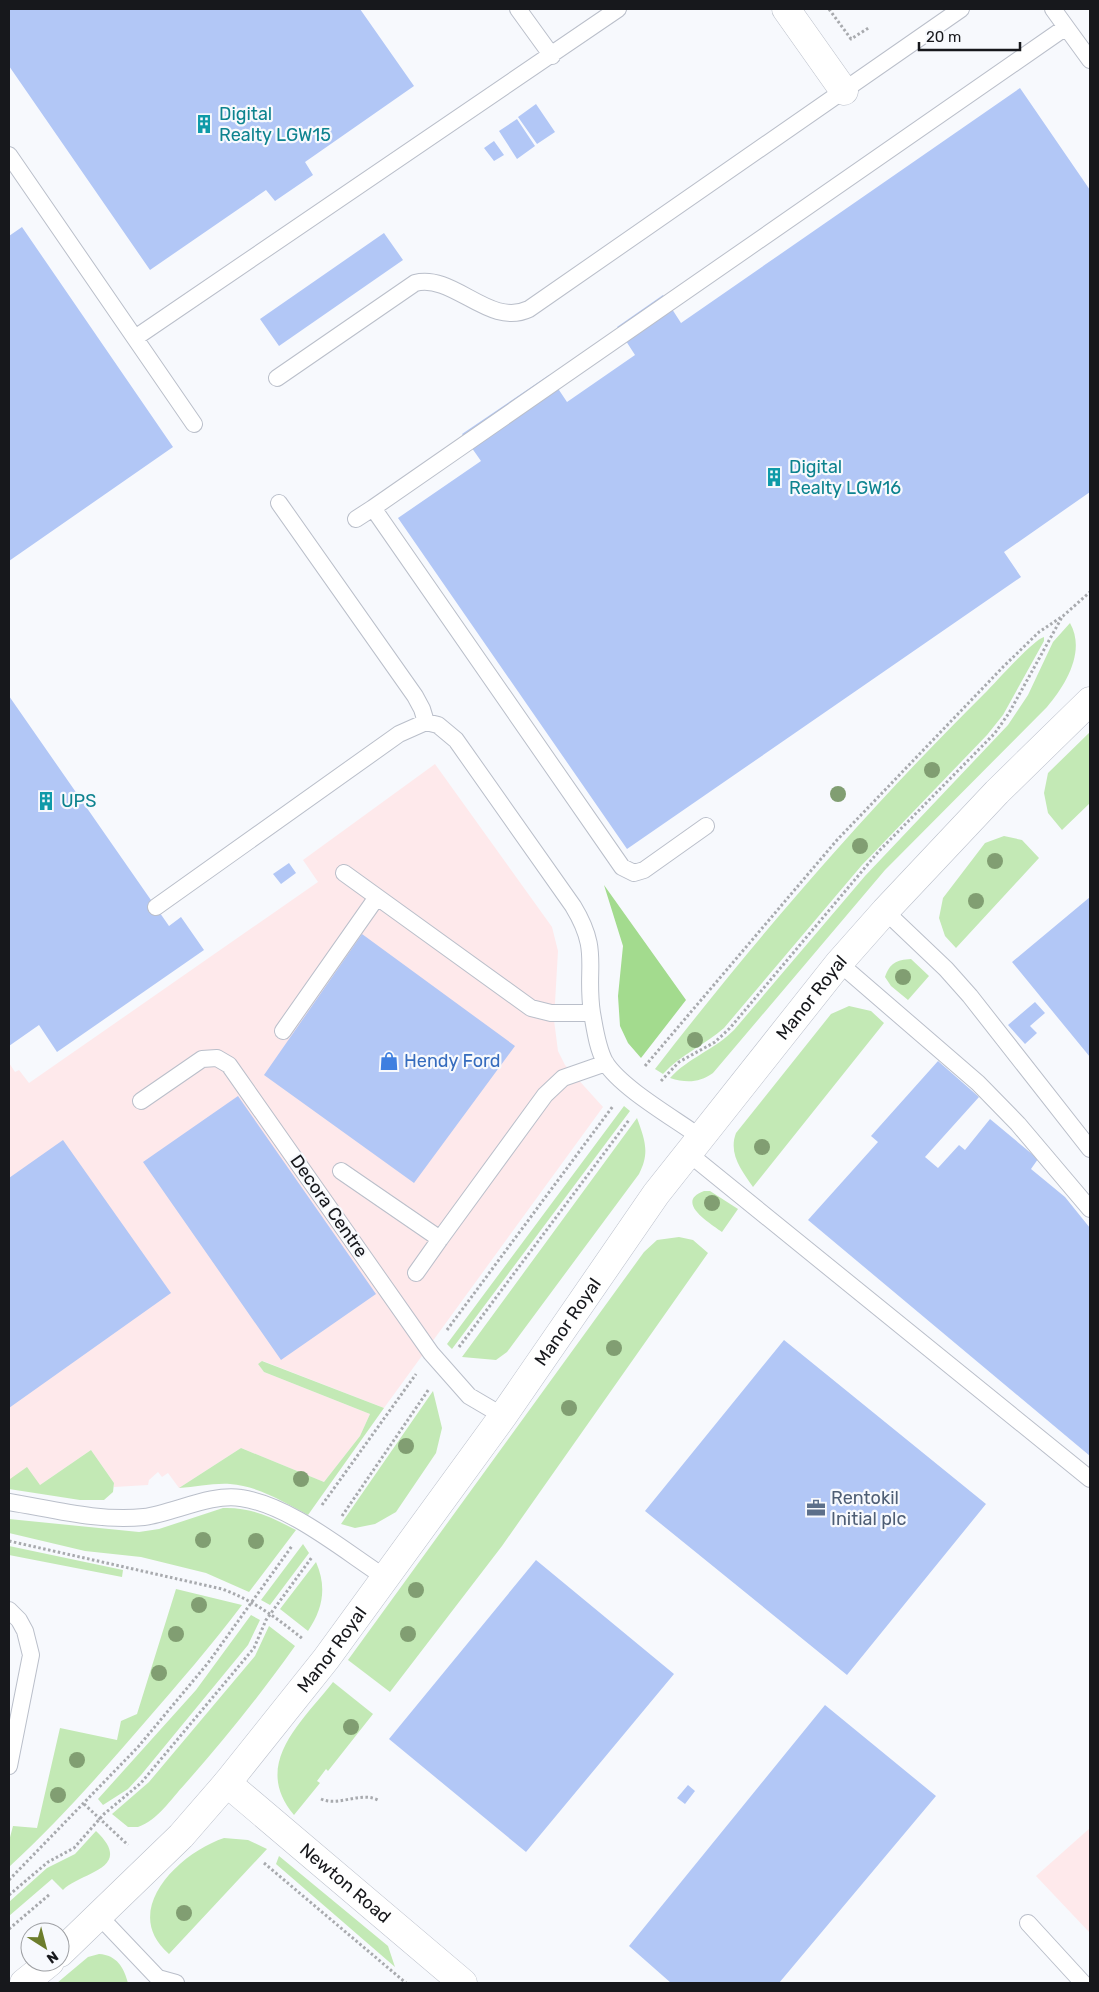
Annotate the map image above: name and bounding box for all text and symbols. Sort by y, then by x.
scale bar [919,20,1020,52]
text: 20 m [926,28,961,46]
place label: Digital Realty LGW15 [219,103,331,146]
building icon: Digital Realty LGW15 [193,113,215,135]
place label: Digital Realty LGW16 [789,456,901,499]
building icon: Digital Realty LGW16 [763,466,785,488]
building icon: UPS [35,790,57,812]
place label: UPS [61,790,96,812]
street label: Manor Royal [771,951,852,1044]
shop icon: Hendy Ford [378,1050,400,1072]
place label: Hendy Ford [404,1050,500,1072]
street label: Decora Centre [285,1150,373,1262]
street label: Manor Royal [530,1274,606,1370]
place label: Rentokil Initial plc [831,1487,906,1530]
office icon: Rentokil Initial plc [805,1497,827,1519]
street label: Manor Royal [292,1603,371,1697]
street label: Newton Road [295,1839,395,1928]
north arrow [20,1922,70,1972]
text: N [43,1947,61,1967]

